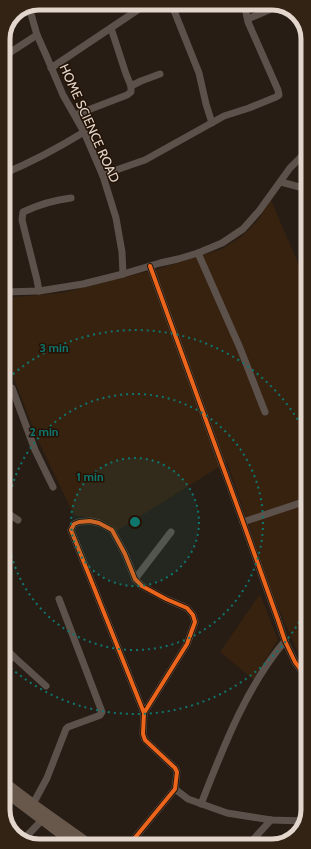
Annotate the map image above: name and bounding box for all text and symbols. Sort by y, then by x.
street label: HOME SCIENCE ROAD [57,61,123,185]
text: 3 min [39,340,69,355]
text: 2 min [30,424,58,439]
text: 1 min [76,469,104,484]
centre of rings [128,515,142,529]

